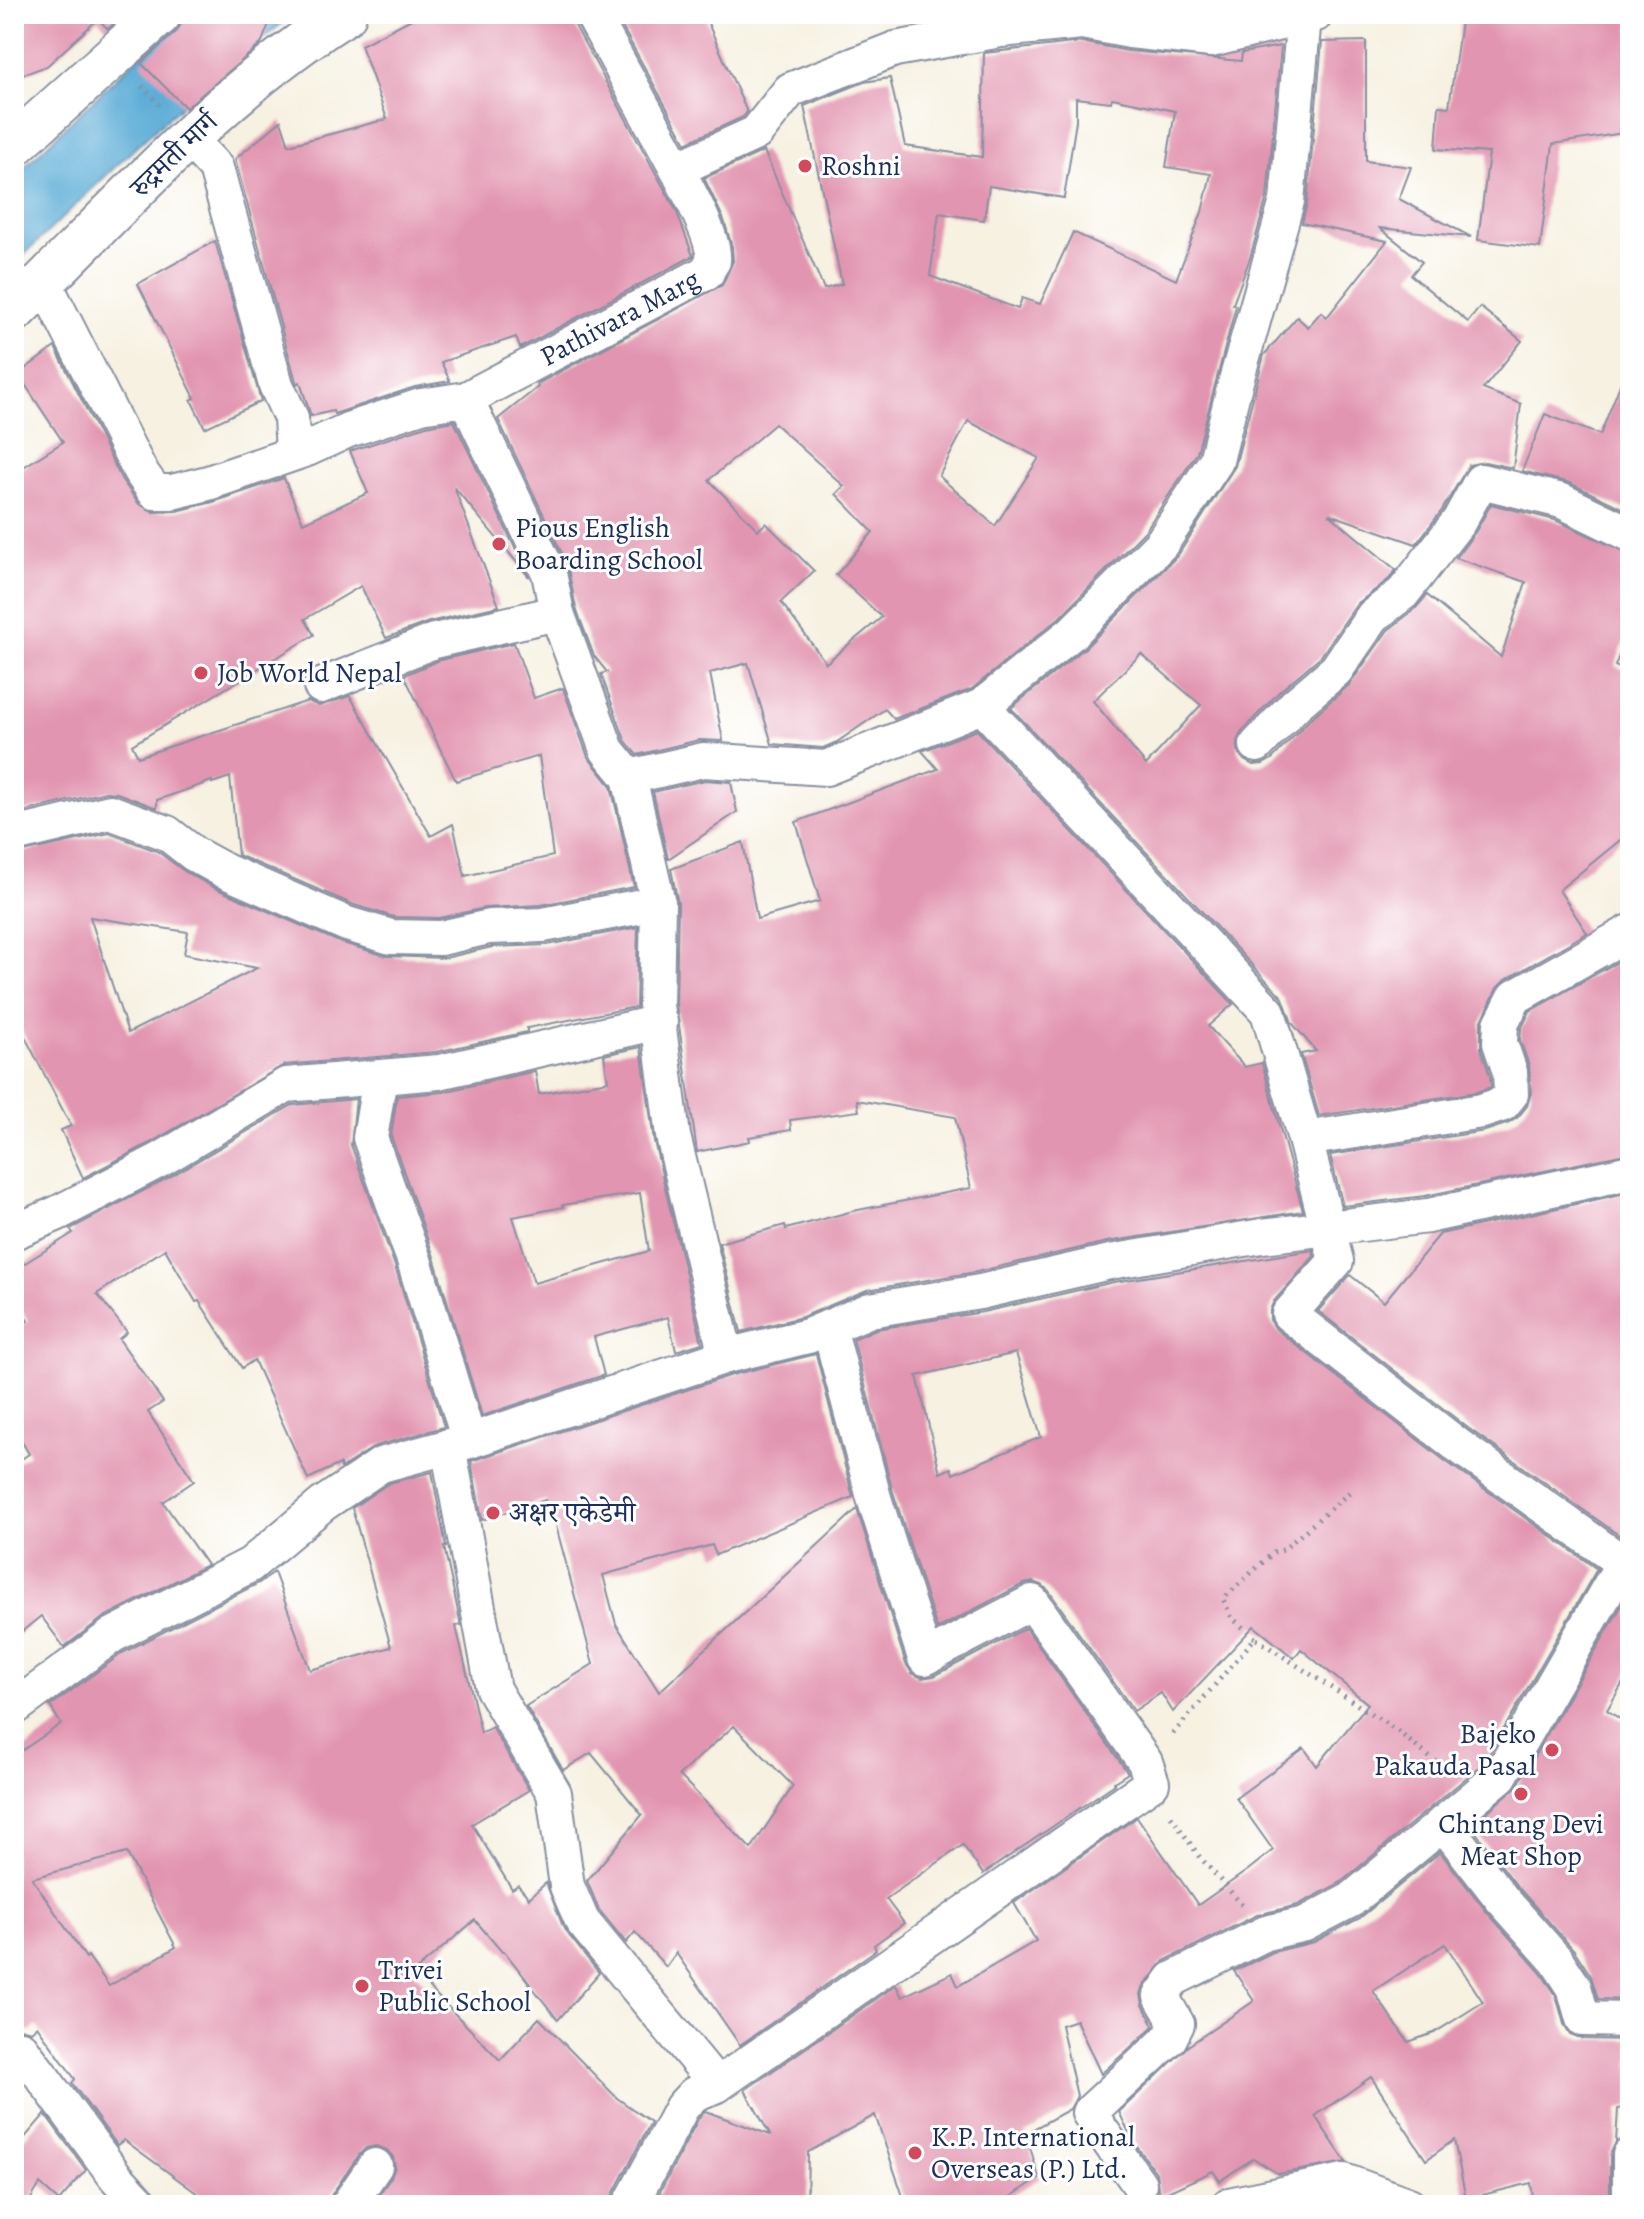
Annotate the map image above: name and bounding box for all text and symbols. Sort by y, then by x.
street label: रुद्रमती मार्ग [120,103,227,208]
place label: Roshni [821,147,901,185]
marker: Roshni [796,157,814,175]
street label: Pathivara Marg [533,260,706,376]
place label: Pious English Boarding School [515,509,703,579]
marker: Pious English Boarding School [490,535,508,553]
place label: Job World Nepal [217,654,402,692]
marker: Job World Nepal [192,664,210,682]
place label: अक्षर एकेडेमी [509,1494,638,1532]
marker: अक्षर एकेडेमी [484,1504,502,1522]
place label: Bajeko Pakauda Pasal [1374,1715,1536,1785]
marker: Bajeko Pakauda Pasal [1543,1741,1561,1759]
marker: Chintang Devi Meat Shop [1512,1785,1530,1803]
place label: Chintang Devi Meat Shop [1438,1805,1604,1875]
place label: Trivei Public School [378,1951,531,2021]
marker: Trivei Public School [353,1977,371,1995]
place label: K.P. International Overseas (P.) Ltd. [931,2118,1135,2188]
marker: K.P. International Overseas (P.) Ltd. [906,2144,924,2162]

